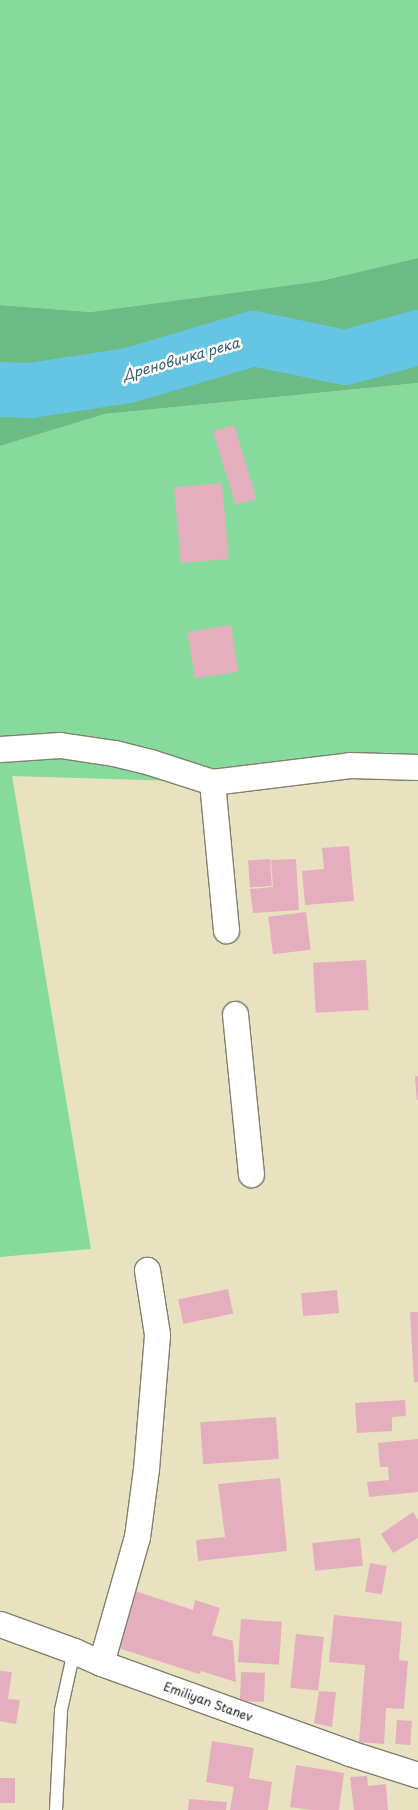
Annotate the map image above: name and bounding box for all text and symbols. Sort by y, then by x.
water label: Дреновичка река [120,334,242,384]
street label: Emiliyan Stanev [162,1679,254,1725]

